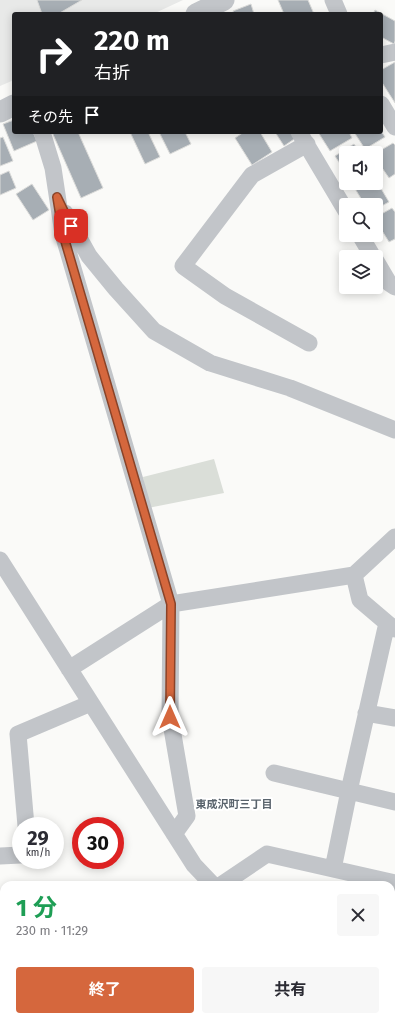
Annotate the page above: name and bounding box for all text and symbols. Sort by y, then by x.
text: 220 m [94,24,170,57]
icon: right [28,28,80,80]
text: 右折 [94,62,130,84]
icon: arrive [81,104,103,126]
text: その先 [28,108,73,126]
map controls [339,146,383,294]
button: sound [339,146,383,190]
button: search [339,198,383,242]
pin [54,209,88,243]
icon: arrive [60,215,82,237]
button: layers [339,250,383,294]
position arrow [149,696,191,738]
district label: 東成沢町三丁目 [196,798,273,811]
speed limit sign: 30 [72,817,124,869]
text: 29 [27,826,49,850]
text: km/h [26,847,50,859]
text: 1 分 [16,894,57,922]
button: close [337,894,379,936]
text: 230 m · 11:29 [16,923,88,938]
button: 終了 [16,967,194,1013]
button: 共有 [202,967,379,1013]

